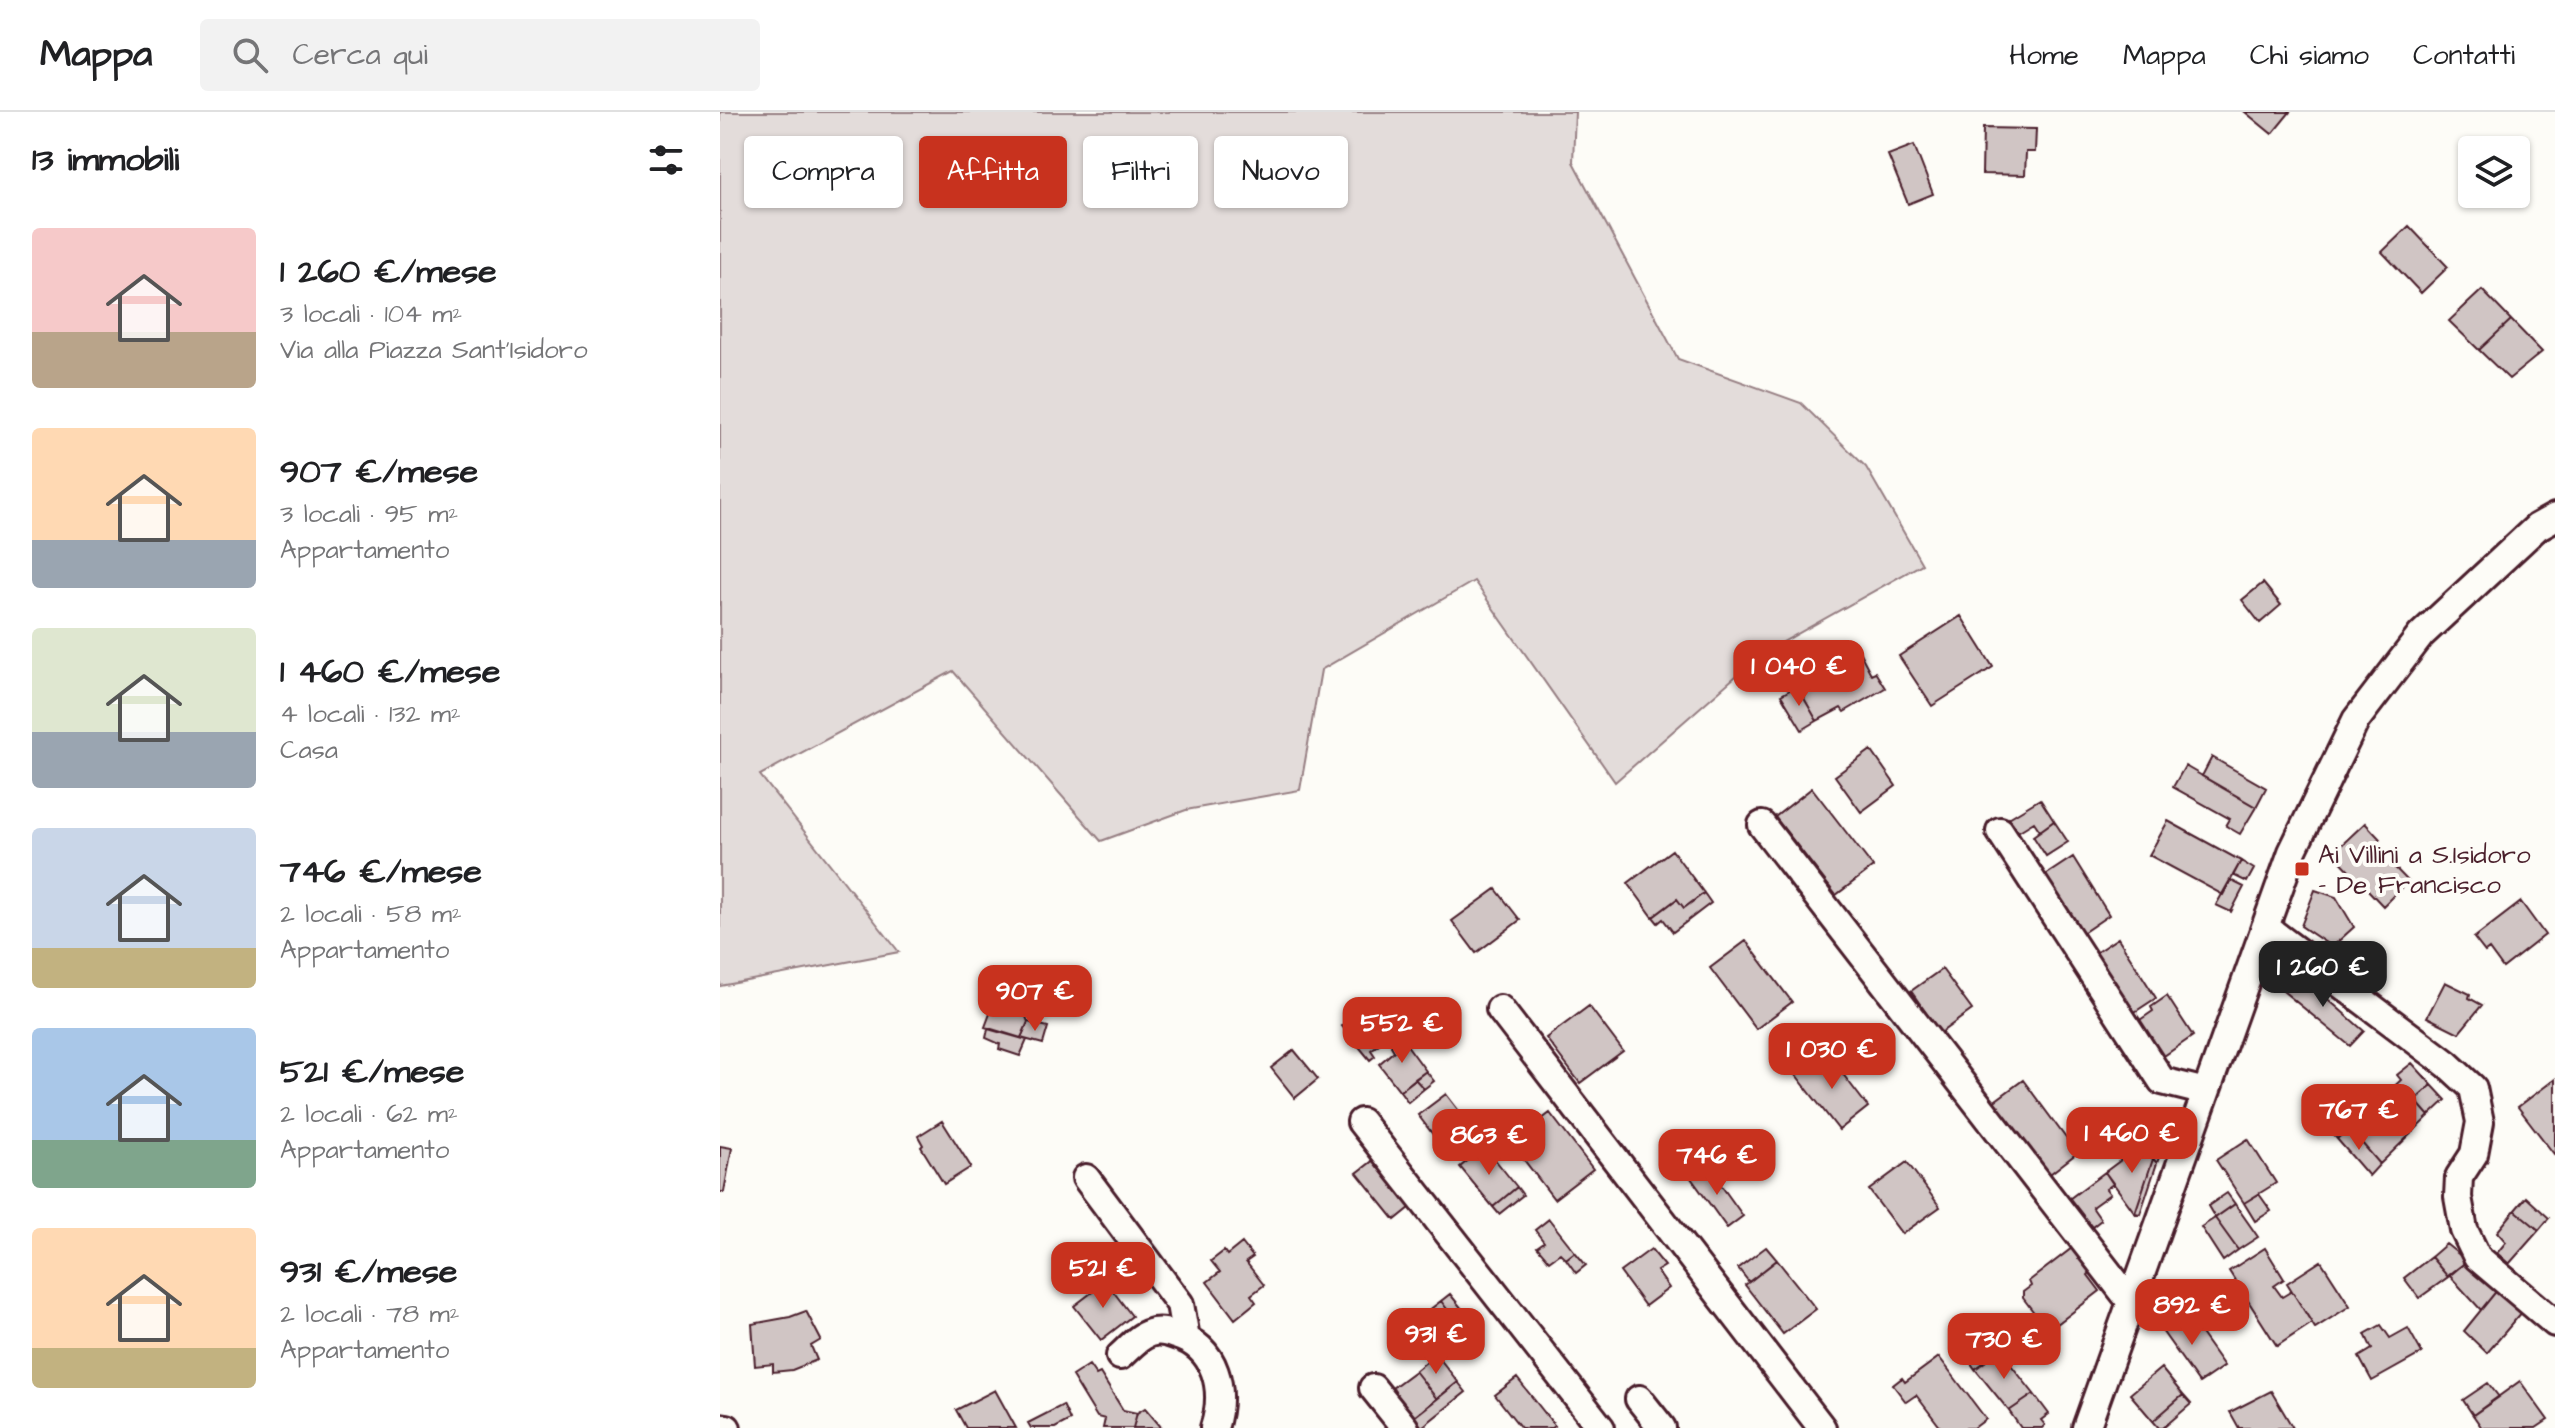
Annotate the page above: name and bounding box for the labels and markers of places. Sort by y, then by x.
pin: 1 040 € [1725,640,1873,708]
place label: Ai Villini a S.Isidoro - De Francisco [2318,837,2531,903]
marker: Ai Villini a S.Isidoro - De Francisco [2293,860,2311,878]
pin: 1 260 € [2249,941,2397,1009]
pin: 907 € [979,965,1091,1033]
pin: 552 € [1346,997,1458,1065]
pin: 1 030 € [1758,1023,1906,1091]
pin: 767 € [2303,1084,2415,1152]
pin: 1 460 € [2058,1107,2206,1175]
pin: 863 € [1433,1109,1545,1177]
pin: 746 € [1661,1129,1773,1197]
pin: 521 € [1047,1242,1159,1310]
pin: 892 € [2136,1279,2248,1347]
pin: 931 € [1380,1308,1492,1376]
pin: 730 € [1948,1313,2060,1381]

